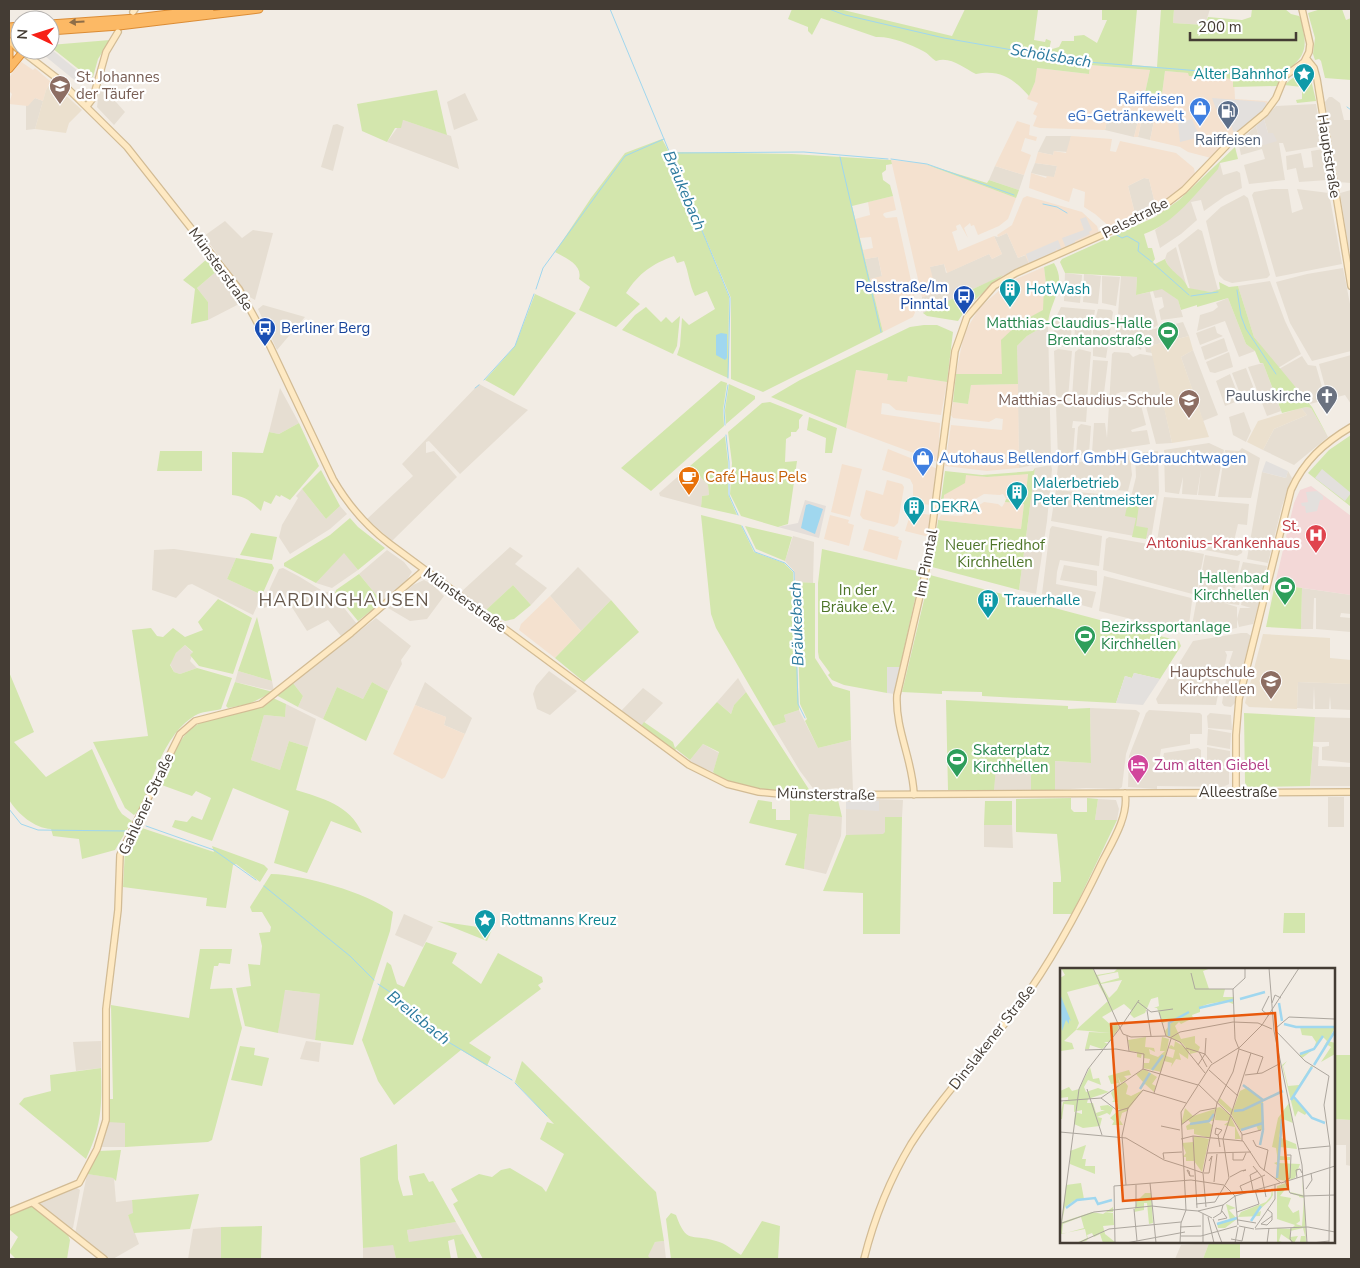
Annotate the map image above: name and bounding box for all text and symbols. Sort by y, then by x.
north arrow [10,10,60,60]
scale bar [1190,10,1296,42]
text: 200 m [1198,17,1242,37]
one-way arrow [69,19,85,27]
text: N [13,28,32,40]
water label: Schölsbach [1009,39,1093,73]
place icon: Alter Bahnhof [1292,62,1316,93]
place label: Alter Bahnhof [1193,64,1289,84]
place label: St. Johannes der Täufer [76,67,160,104]
school or university icon: St. Johannes der Täufer [48,74,72,105]
place label: Raiffeisen eG-Getränkewelt [1068,89,1185,126]
shop icon: Raiffeisen eG-Getränkewelt [1188,96,1212,127]
fuel station icon: Raiffeisen [1216,99,1240,130]
street label: Hauptstraße [1313,113,1345,199]
place label: Raiffeisen [1195,130,1261,150]
water label: Bräukebach [657,147,711,234]
street label: Pelsstraße [1099,193,1171,243]
street label: Münsterstraße [184,223,258,315]
place label: Pelsstraße/Im Pinntal [855,277,949,314]
building icon: HotWash [998,277,1022,308]
place label: HotWash [1026,279,1090,299]
bus stop icon: Pelsstraße/Im Pinntal [952,284,976,315]
place label: Matthias-Claudius-Halle Brentanostraße [986,313,1152,350]
bus stop icon: Berliner Berg [253,316,277,347]
place label: Berliner Berg [281,318,370,338]
sports icon: Matthias-Claudius-Halle Brentanostraße [1156,320,1180,351]
church icon: Pauluskirche [1315,384,1339,415]
place label: Pauluskirche [1226,386,1311,406]
school or university icon: Matthias-Claudius-Schule [1177,388,1201,419]
place label: Matthias-Claudius-Schule [998,390,1173,410]
shop icon: Autohaus Bellendorf GmbH Gebrauchtwagen [911,446,935,477]
place label: Autohaus Bellendorf GmbH Gebrauchtwagen [939,448,1247,468]
cafe icon: Café Haus Pels [677,465,701,496]
place label: Café Haus Pels [705,467,807,487]
place label: Malerbetrieb Peter Rentmeister [1033,473,1155,510]
building icon: Malerbetrieb Peter Rentmeister [1005,480,1029,511]
building icon: DEKRA [902,495,926,526]
place label: DEKRA [930,497,980,517]
place label: St. Antonius-Krankenhaus [1146,516,1300,553]
hospital icon: St. Antonius-Krankenhaus [1304,523,1328,554]
street label: Im Pinntal [910,527,942,598]
park label: Neuer Friedhof Kirchhellen [945,535,1046,572]
street label: Münsterstraße [419,563,511,637]
place label: Hallenbad Kirchhellen [1194,568,1269,605]
sports icon: Hallenbad Kirchhellen [1273,575,1297,606]
park label: In der Bräuke e.V. [821,580,895,617]
water label: Bräukebach [785,581,809,667]
district label: HARDINGHAUSEN [259,588,429,612]
building icon: Trauerhalle [976,588,1000,619]
place label: Trauerhalle [1004,590,1080,610]
place label: Bezirkssportanlage Kirchhellen [1101,617,1230,654]
sports icon: Bezirkssportanlage Kirchhellen [1073,624,1097,655]
place label: Hauptschule Kirchhellen [1170,662,1255,699]
school or university icon: Hauptschule Kirchhellen [1259,669,1283,700]
place label: Skaterplatz Kirchhellen [973,740,1050,777]
sports icon: Skaterplatz Kirchhellen [945,747,969,778]
street label: Gahlener Straße [114,750,178,858]
hotel icon: Zum alten Giebel [1126,753,1150,784]
place label: Zum alten Giebel [1154,755,1270,775]
street label: Alleestraße [1199,782,1277,802]
street label: Münsterstraße [777,783,875,805]
place icon: Rottmanns Kreuz [473,908,497,939]
place label: Rottmanns Kreuz [501,910,616,930]
inset map [1060,968,1335,1243]
street label: Dinslakener Straße [945,980,1039,1094]
water label: Breilsbach [382,986,455,1050]

